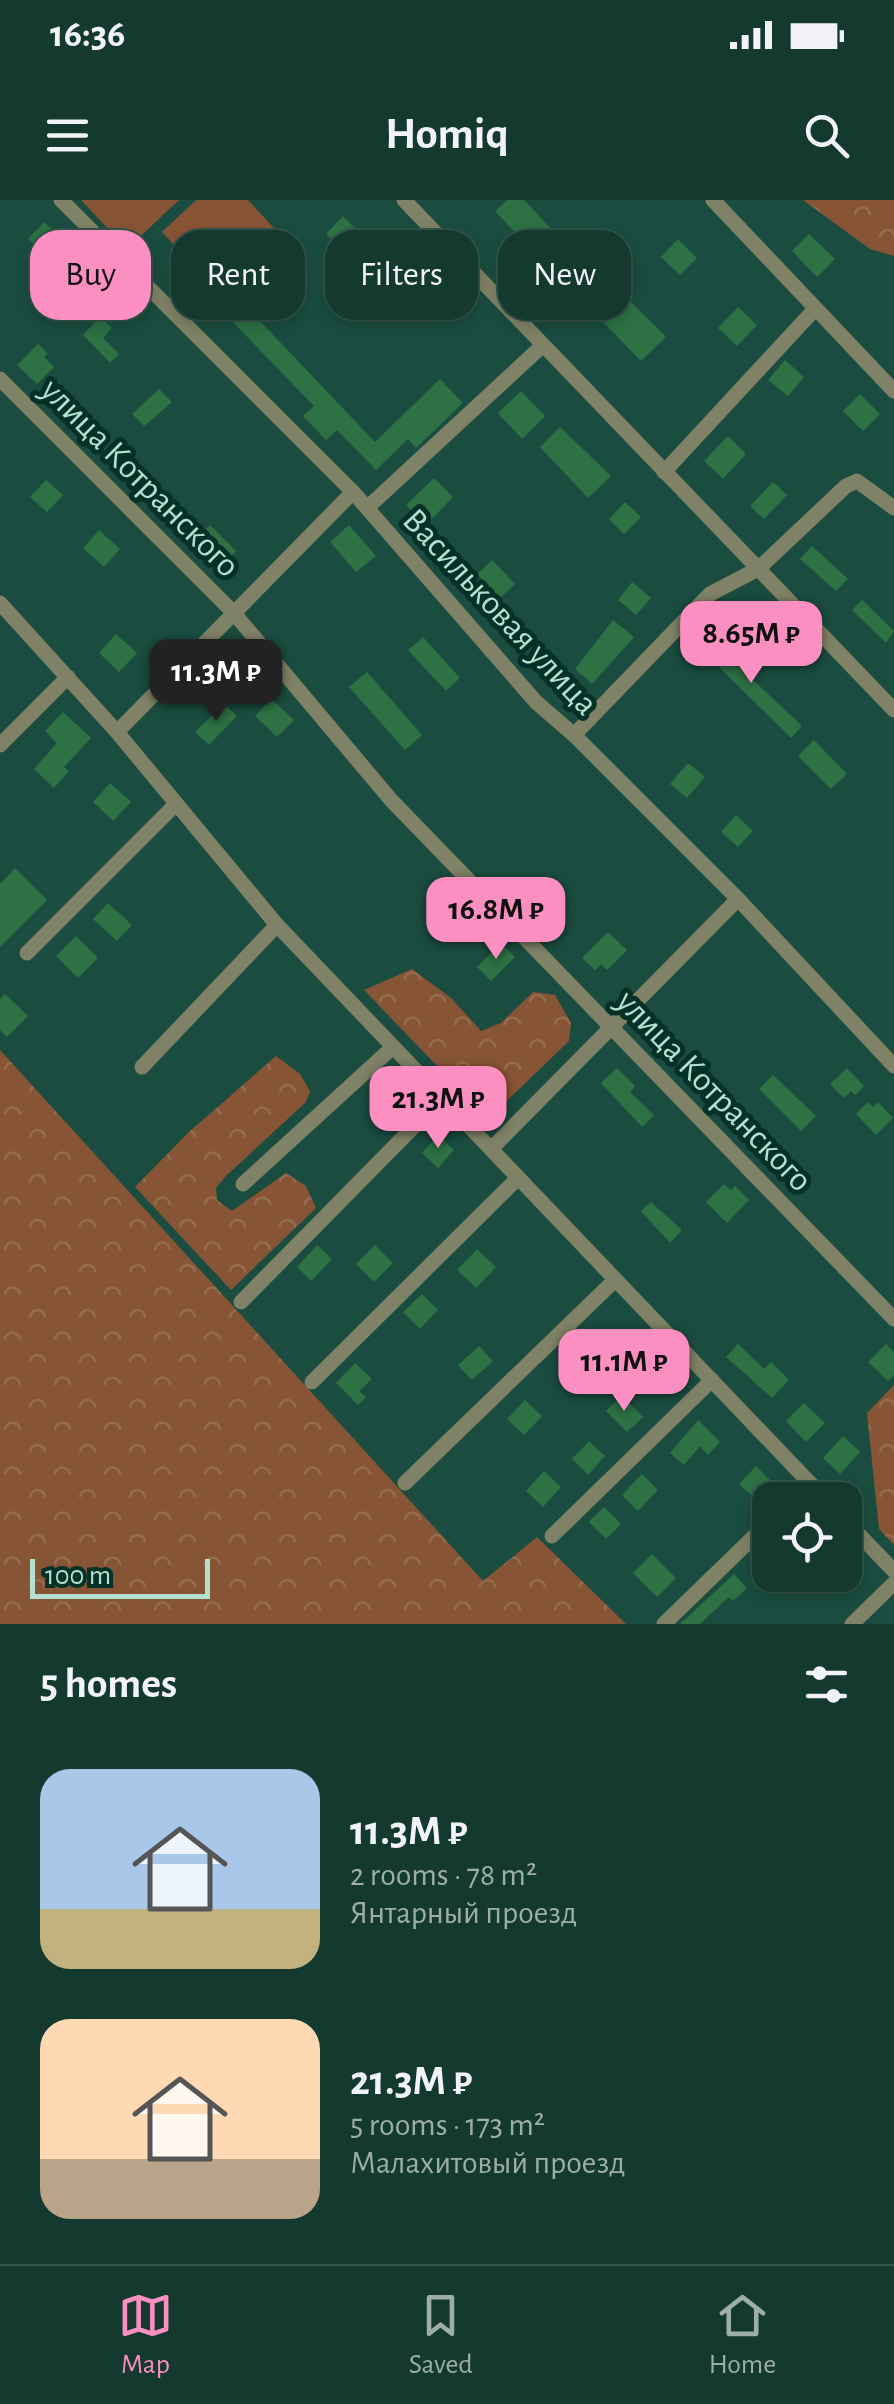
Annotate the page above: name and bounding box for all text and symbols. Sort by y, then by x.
text: 16:36 [50,16,125,54]
icon: menu [40,108,95,163]
icon: search [799,108,854,163]
text: Homiq [385,112,509,157]
chip: Buy [30,230,151,320]
chip: Rent [171,230,305,320]
chip: Filters [325,230,478,320]
chip: New [498,230,631,320]
street label: улица Котранского [33,372,246,584]
street label: Васильковая улица [396,502,604,722]
pin: 8.65M ₽ [659,601,843,686]
text: 8.65M ₽ [702,617,800,649]
pin: 11.3M ₽ [124,639,308,724]
text: 11.3M ₽ [171,655,261,687]
pin: 16.8M ₽ [404,877,588,962]
text: 16.8M ₽ [448,893,544,925]
street label: улица Котранского [609,983,818,1198]
pin: 21.3M ₽ [346,1066,530,1151]
text: 21.3M ₽ [391,1082,485,1114]
pin: 11.1M ₽ [532,1329,716,1414]
text: 11.1M ₽ [580,1345,668,1377]
map controls [752,1482,862,1592]
button: locate [752,1482,862,1592]
scale bar [30,1554,210,1598]
text: 100 m [45,1562,111,1590]
icon: filters [799,1657,854,1712]
text: 5 homes [40,1663,177,1705]
icon: home [120,1809,240,1929]
text: 11.3M ₽ [350,1810,467,1852]
text: 2 rooms · 78 m² [350,1859,537,1891]
text: Янтарный проезд [350,1897,577,1929]
icon: home [120,2059,240,2179]
text: 21.3M ₽ [350,2060,472,2102]
text: 5 rooms · 173 m² [350,2109,545,2141]
text: Малахитовый проезд [350,2147,625,2179]
tab: Map [118,2288,173,2382]
tab: Saved [409,2288,473,2382]
tab: Home [709,2288,776,2382]

